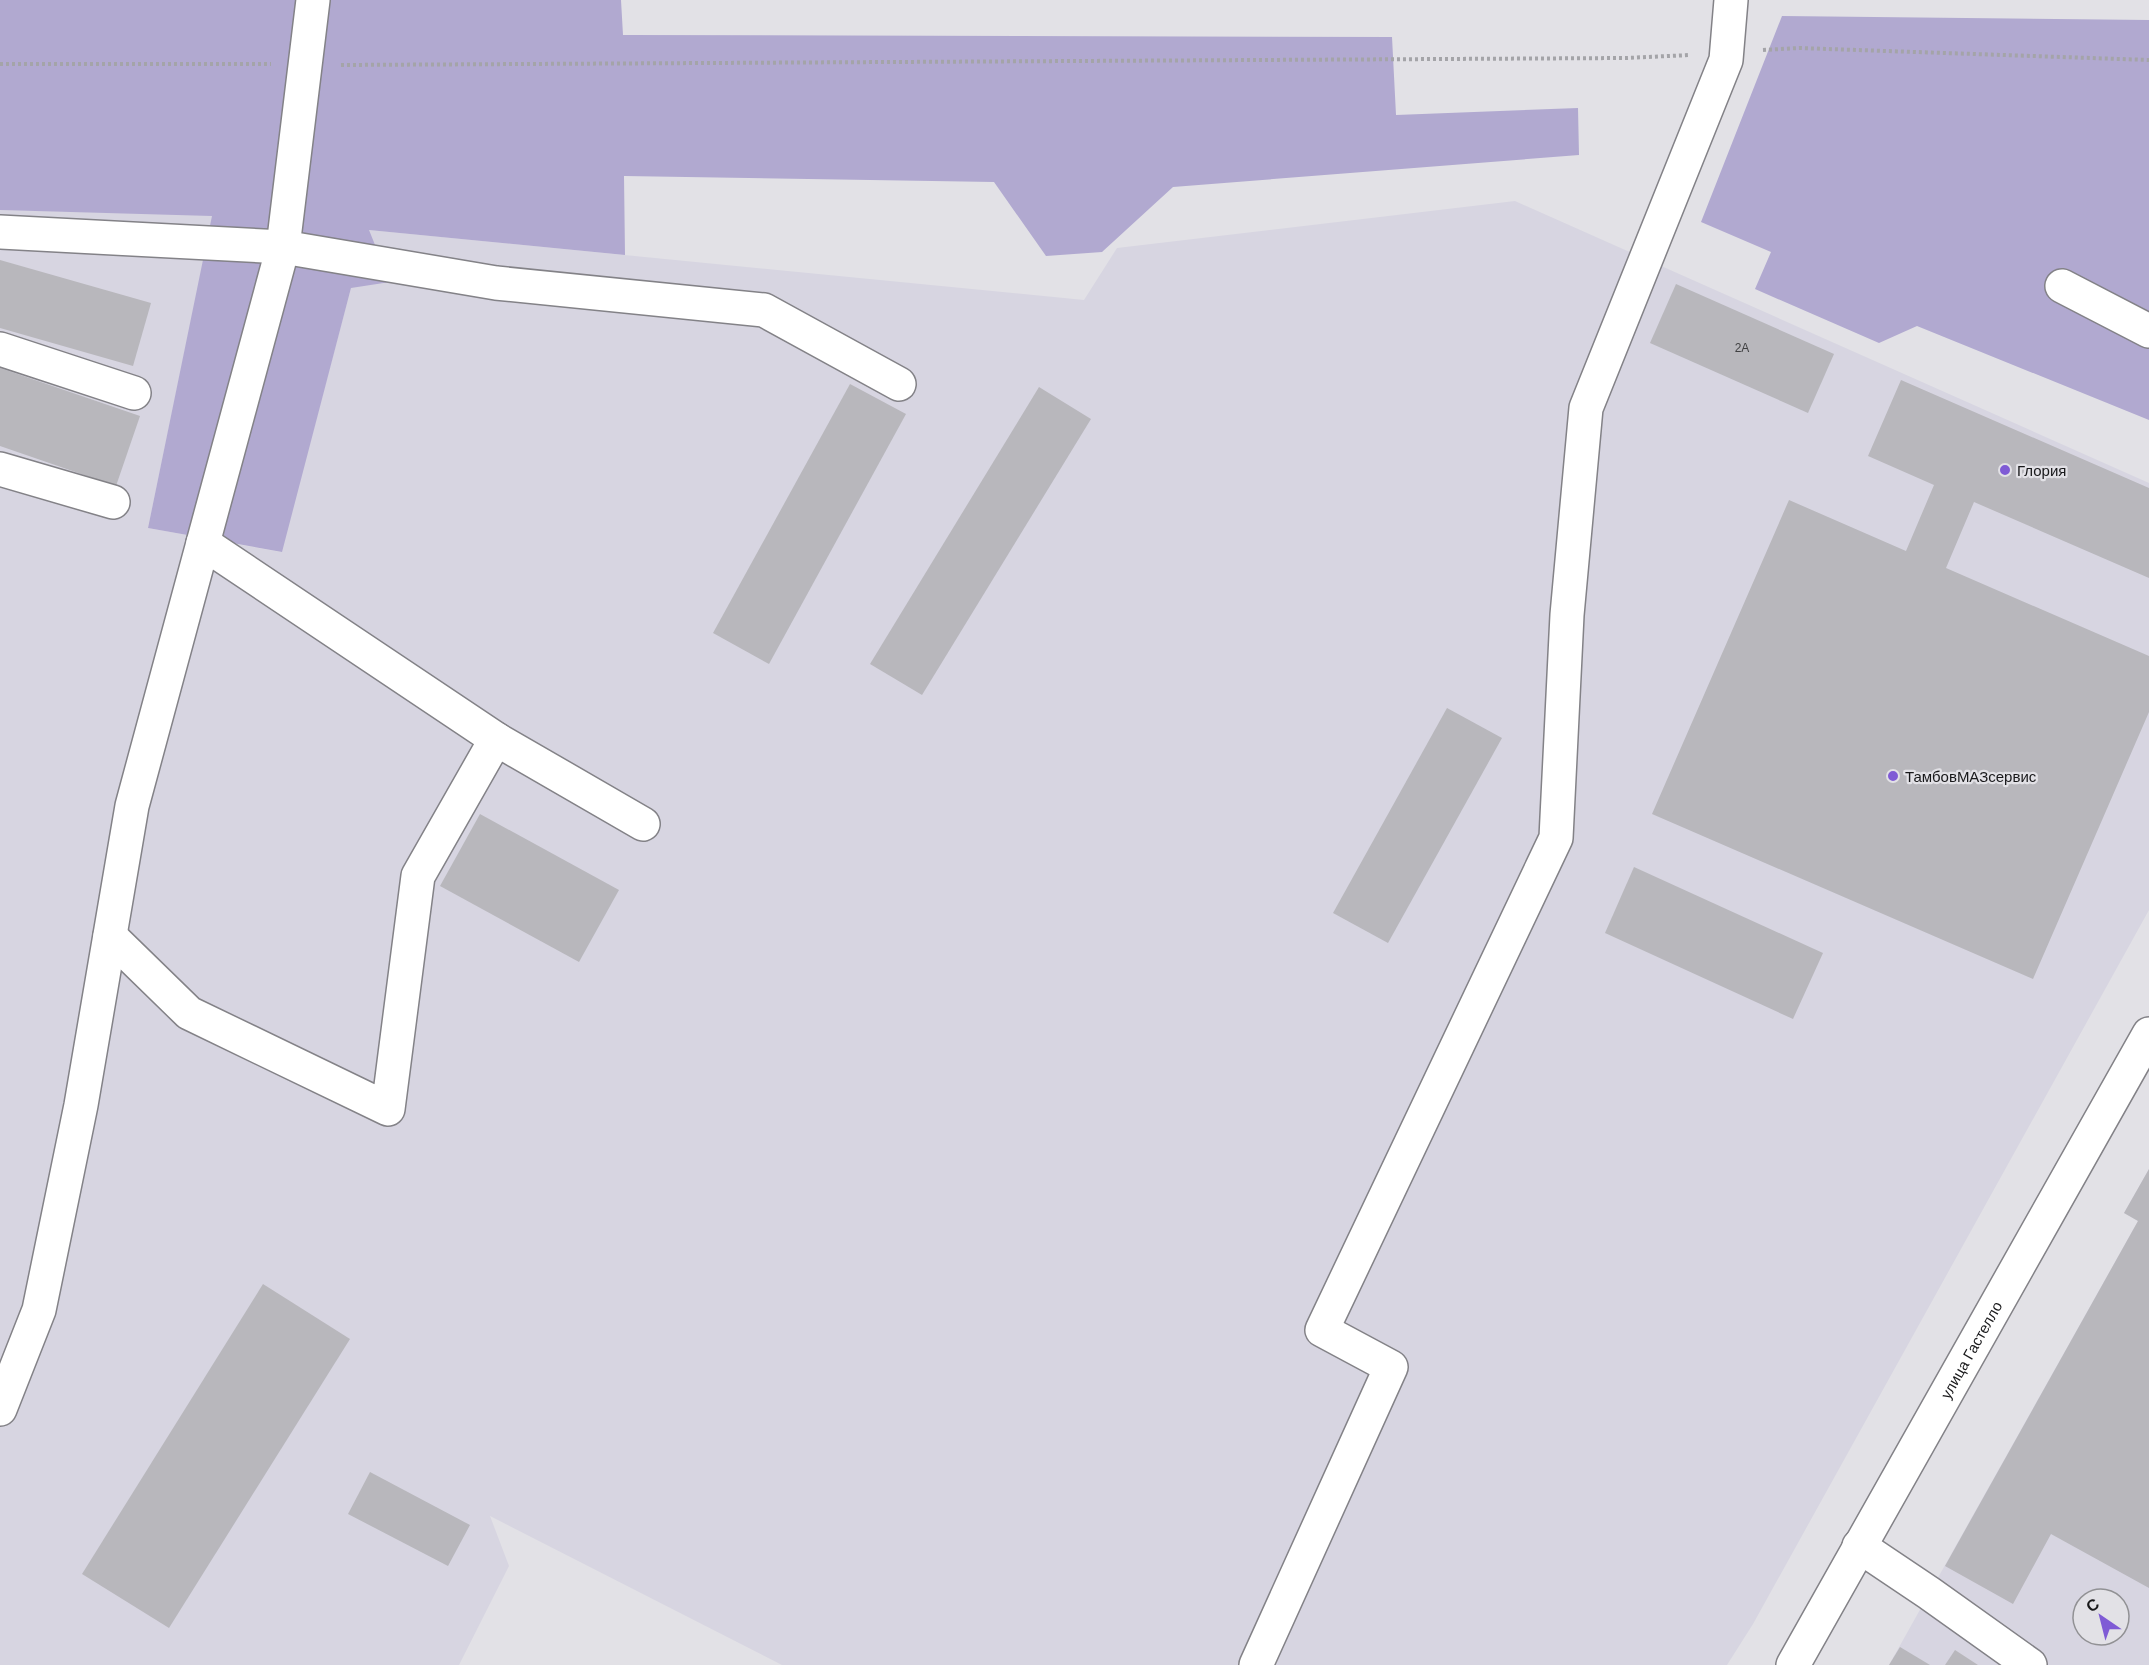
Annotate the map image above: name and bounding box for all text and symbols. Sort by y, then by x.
house number: 2А [1735,341,1749,355]
place label: Глория [2017,462,2066,479]
marker: Глория [1998,463,2012,477]
place label: ТамбовМАЗсервис [1905,768,2037,785]
marker: ТамбовМАЗсервис [1886,769,1900,783]
street label: улица Гастелло [1937,1298,2005,1401]
north arrow [2071,1587,2131,1647]
text: С [2083,1595,2103,1615]

